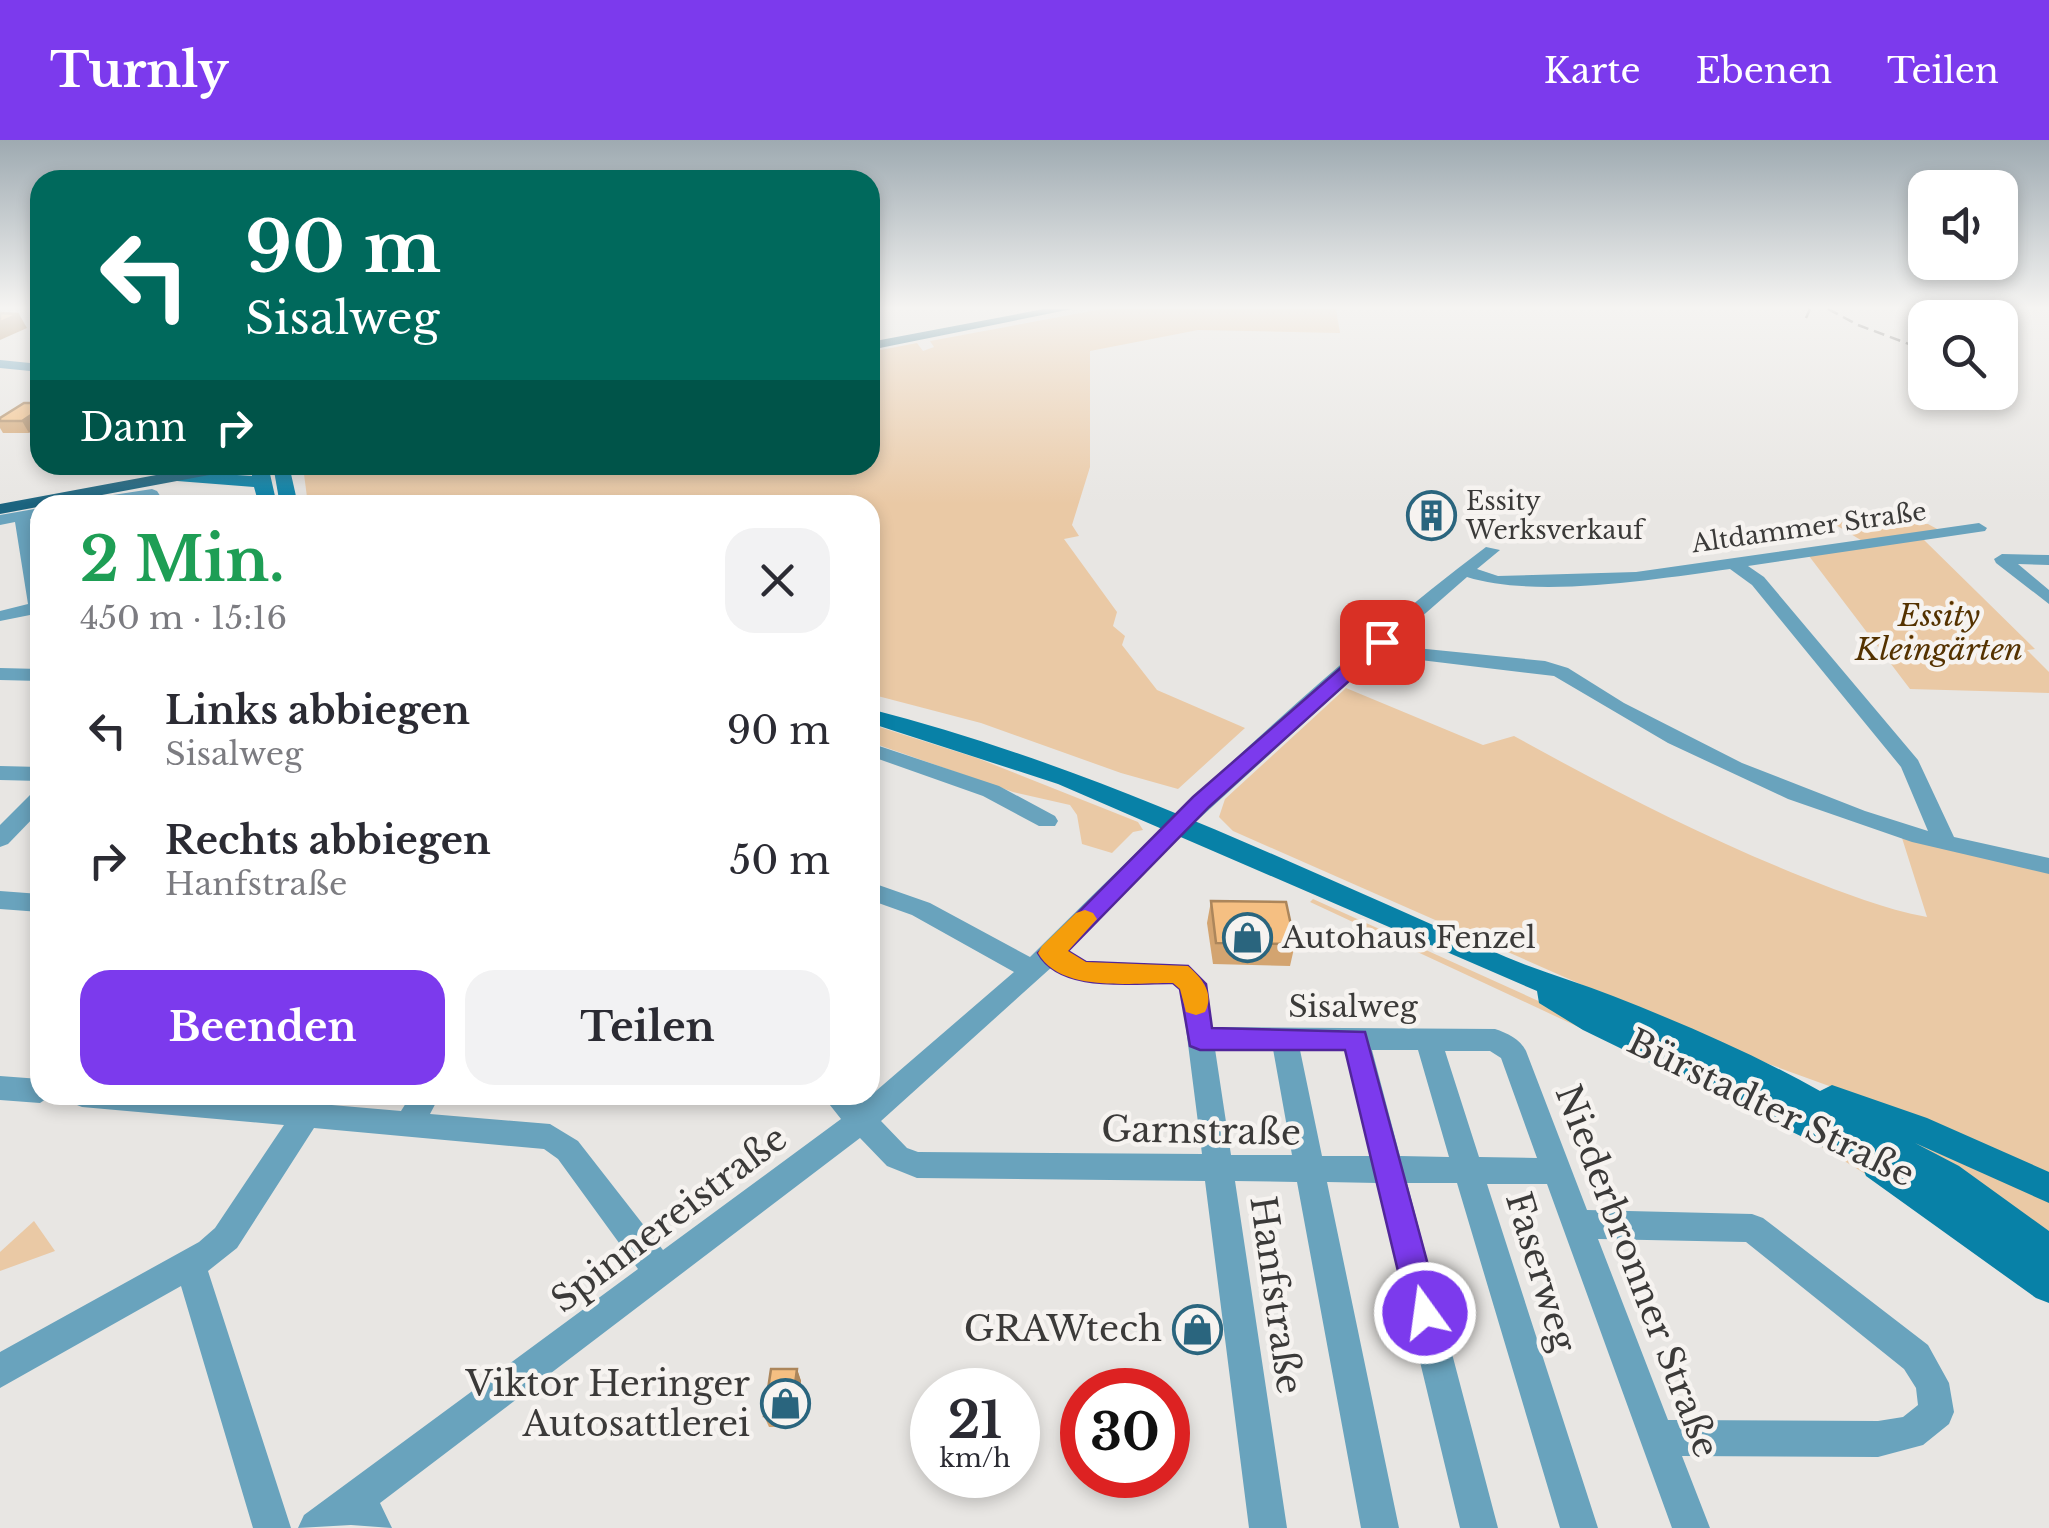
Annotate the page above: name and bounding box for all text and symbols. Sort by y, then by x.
text: Turnly [50,40,229,100]
text: Karte [1544,49,1640,92]
text: Ebenen [1695,49,1832,92]
text: Teilen [1887,49,1999,92]
map controls [1908,170,2018,410]
button: sound [1908,170,2018,280]
text: 90 m [245,204,441,291]
icon: left [80,210,210,340]
text: Sisalweg [245,290,439,346]
button: search [1908,300,2018,410]
icon: right [207,400,262,455]
text: Dann [80,404,187,451]
place label: Essity Werksverkauf [1465,486,1646,546]
building icon: Essity Werksverkauf [1405,489,1457,541]
street label: Altdammer Straße [1689,496,1928,559]
text: 2 Min. [80,523,285,597]
button: close [725,528,830,633]
park label: Essity Kleingärten [1854,597,2023,668]
text: 450 m · 15:16 [80,598,287,638]
pin [1340,600,1425,685]
icon: arrive [1355,615,1410,670]
text: Links abbiegen [165,687,470,734]
icon: left [80,703,135,758]
text: 90 m [727,707,830,754]
text: Sisalweg [165,734,303,774]
text: Rechts abbiegen [165,817,491,864]
icon: right [80,833,135,888]
text: 50 m [730,837,830,884]
text: Hanfstraße [165,864,347,904]
shop icon: Autohaus Fenzel [1221,912,1273,964]
place label: Autohaus Fenzel [1281,919,1536,956]
button: Beenden [80,970,445,1085]
button: Teilen [465,970,830,1085]
street label: Sisalweg [1288,988,1419,1025]
street label: Bürstadter Straße [1621,1019,1922,1196]
street label: Niederbronner Straße [1547,1079,1728,1463]
street label: Garnstraße [1101,1107,1301,1154]
street label: Spinnereistraße [542,1116,795,1321]
street label: Faserweg [1497,1187,1586,1358]
street label: Hanfstraße [1241,1193,1312,1397]
position arrow [1373,1261,1477,1365]
shop icon: GRAWtech [1171,1303,1223,1355]
place label: GRAWtech [964,1307,1162,1350]
place label: Viktor Heringer Autosattlerei [465,1362,750,1445]
speed limit sign: 30 [1060,1368,1190,1498]
shop icon: Viktor Heringer Autosattlerei [759,1378,811,1430]
text: 21 [948,1389,1002,1452]
text: km/h [940,1443,1010,1474]

